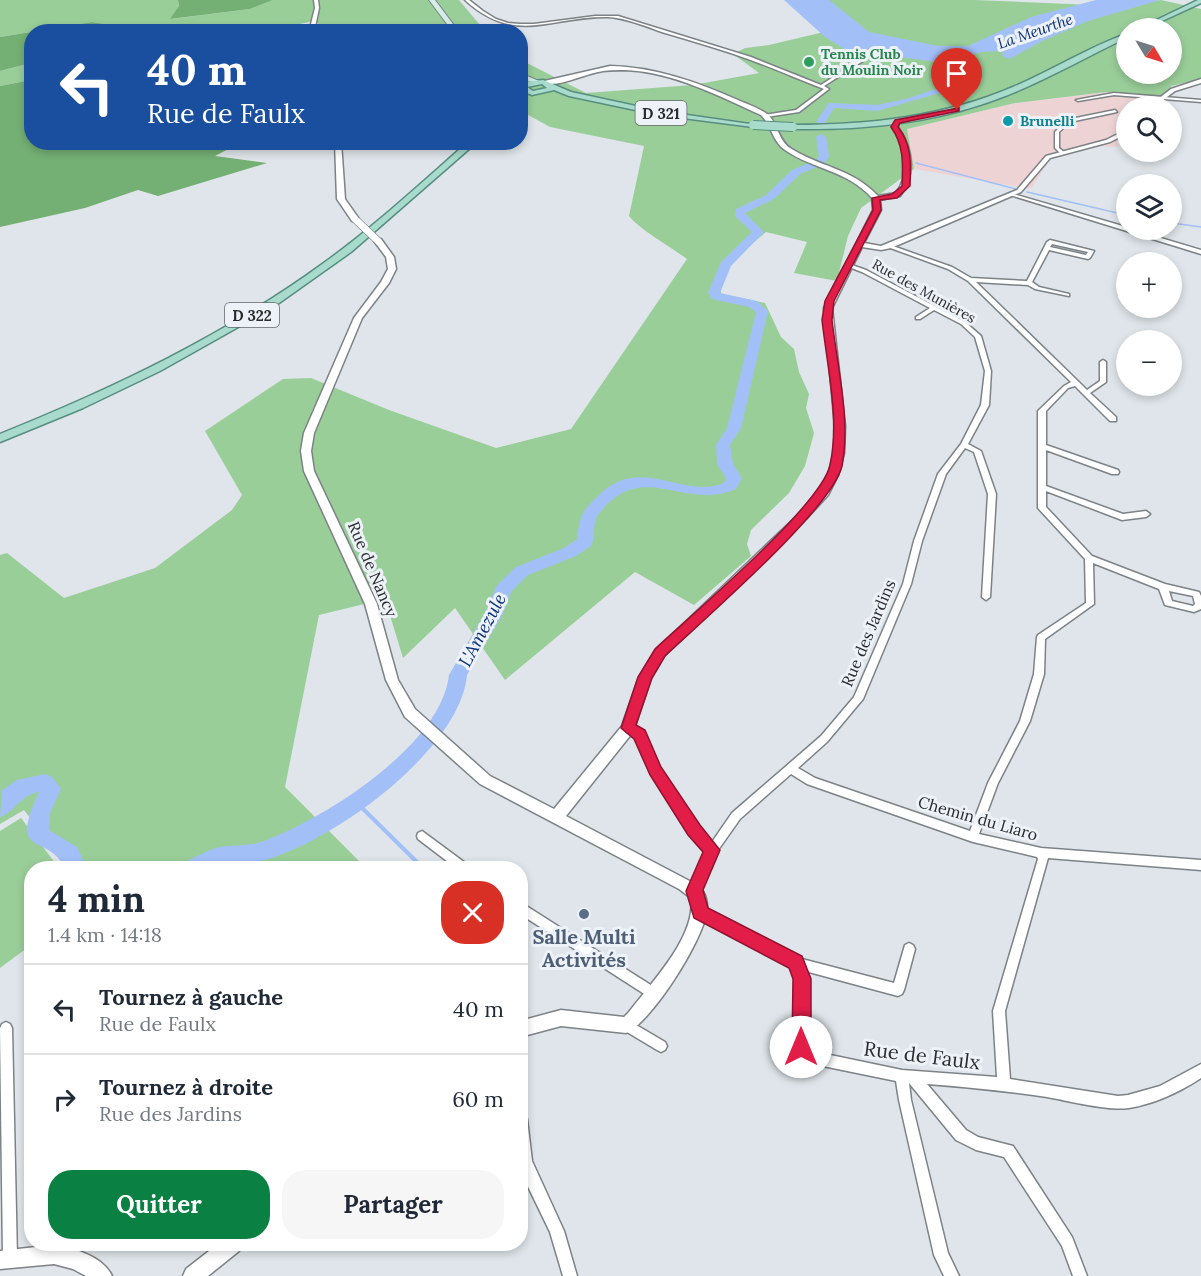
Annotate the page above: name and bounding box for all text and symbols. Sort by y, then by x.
water label: La Meurthe [995,9,1075,53]
north arrow [1116,18,1182,84]
map controls [1116,18,1182,396]
text: 40 m [147,43,246,97]
place label: Tennis Club du Moulin Noir [821,45,923,79]
icon: left [48,48,126,126]
pin [931,48,982,110]
marker: Tennis Club du Moulin Noir [802,55,816,69]
icon: arrive [940,57,973,90]
text: Rue de Faulx [147,96,305,130]
button: search [1116,96,1182,162]
road number: D 321 [636,101,686,125]
place label: Brunelli [1020,112,1075,130]
marker: Brunelli [1001,114,1015,128]
button: layers [1116,174,1182,240]
button: + [1116,252,1182,318]
street label: Rue des Munières [869,255,979,327]
road number: D 322 [225,303,279,327]
button: − [1116,330,1182,396]
street label: Rue de Nancy [344,518,402,620]
street label: Rue des Jardins [836,576,900,690]
water label: L'Amezule [453,589,511,671]
street label: Chemin du Liaro [916,791,1040,845]
text: 4 min [48,876,145,922]
button: close [441,881,504,944]
marker: Salle Multi Activités [577,907,591,921]
text: 1.4 km · 14:18 [48,922,162,947]
place label: Salle Multi Activités [532,924,636,972]
text: Tournez à gauche [99,983,283,1011]
icon: left [48,993,81,1026]
text: 40 m [453,995,504,1023]
text: Rue de Faulx [99,1011,216,1036]
position arrow [769,1015,833,1079]
street label: Rue de Faulx [862,1035,982,1075]
text: Tournez à droite [99,1073,273,1101]
icon: right [48,1083,81,1116]
text: 60 m [452,1085,504,1113]
text: Rue des Jardins [99,1101,242,1126]
button: Quitter [48,1170,270,1239]
button: Partager [282,1170,504,1239]

